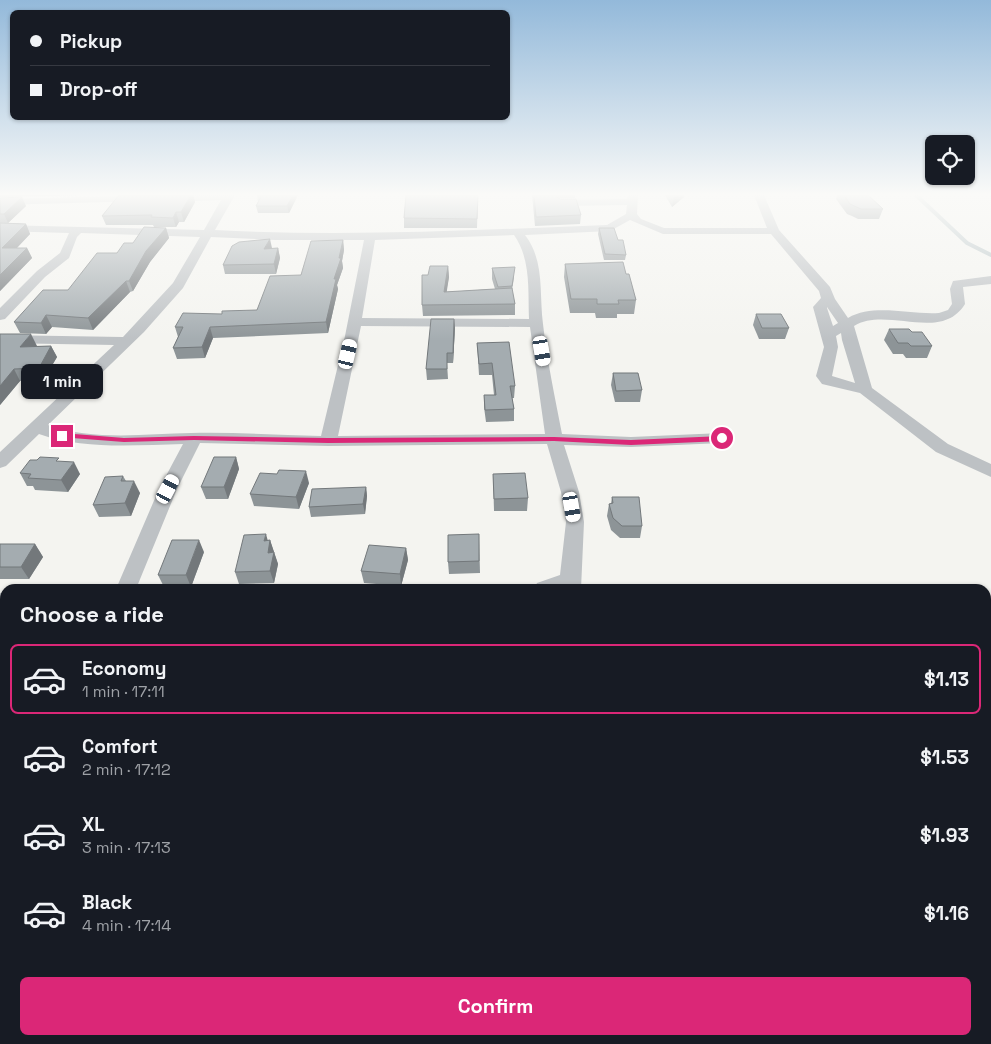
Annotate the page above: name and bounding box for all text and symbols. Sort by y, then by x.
text: Pickup [60,29,122,54]
text: Drop-off [60,77,138,102]
map controls [925,135,975,185]
button: locate [925,135,975,185]
car [532,335,551,367]
car [337,338,358,370]
callout: 1 min [21,364,103,398]
text: 1 min [42,371,82,392]
route end [51,425,73,447]
route start [711,427,733,449]
car [154,472,181,506]
car [562,491,581,523]
text: Choose a ride [20,600,164,628]
text: Economy [82,656,166,681]
icon: car [22,657,67,702]
text: $1.13 [924,667,969,692]
text: 1 min · 17:11 [82,681,165,702]
text: Comfort [82,734,158,759]
icon: car [22,735,67,780]
text: $1.53 [920,745,969,770]
text: 2 min · 17:12 [82,759,171,780]
text: XL [82,812,105,837]
icon: car [22,813,67,858]
text: $1.93 [920,823,969,848]
text: 3 min · 17:13 [82,837,171,858]
text: Black [82,890,132,915]
icon: car [22,891,67,936]
text: $1.16 [924,901,969,926]
text: 4 min · 17:14 [82,915,171,936]
button: Confirm [20,977,971,1035]

